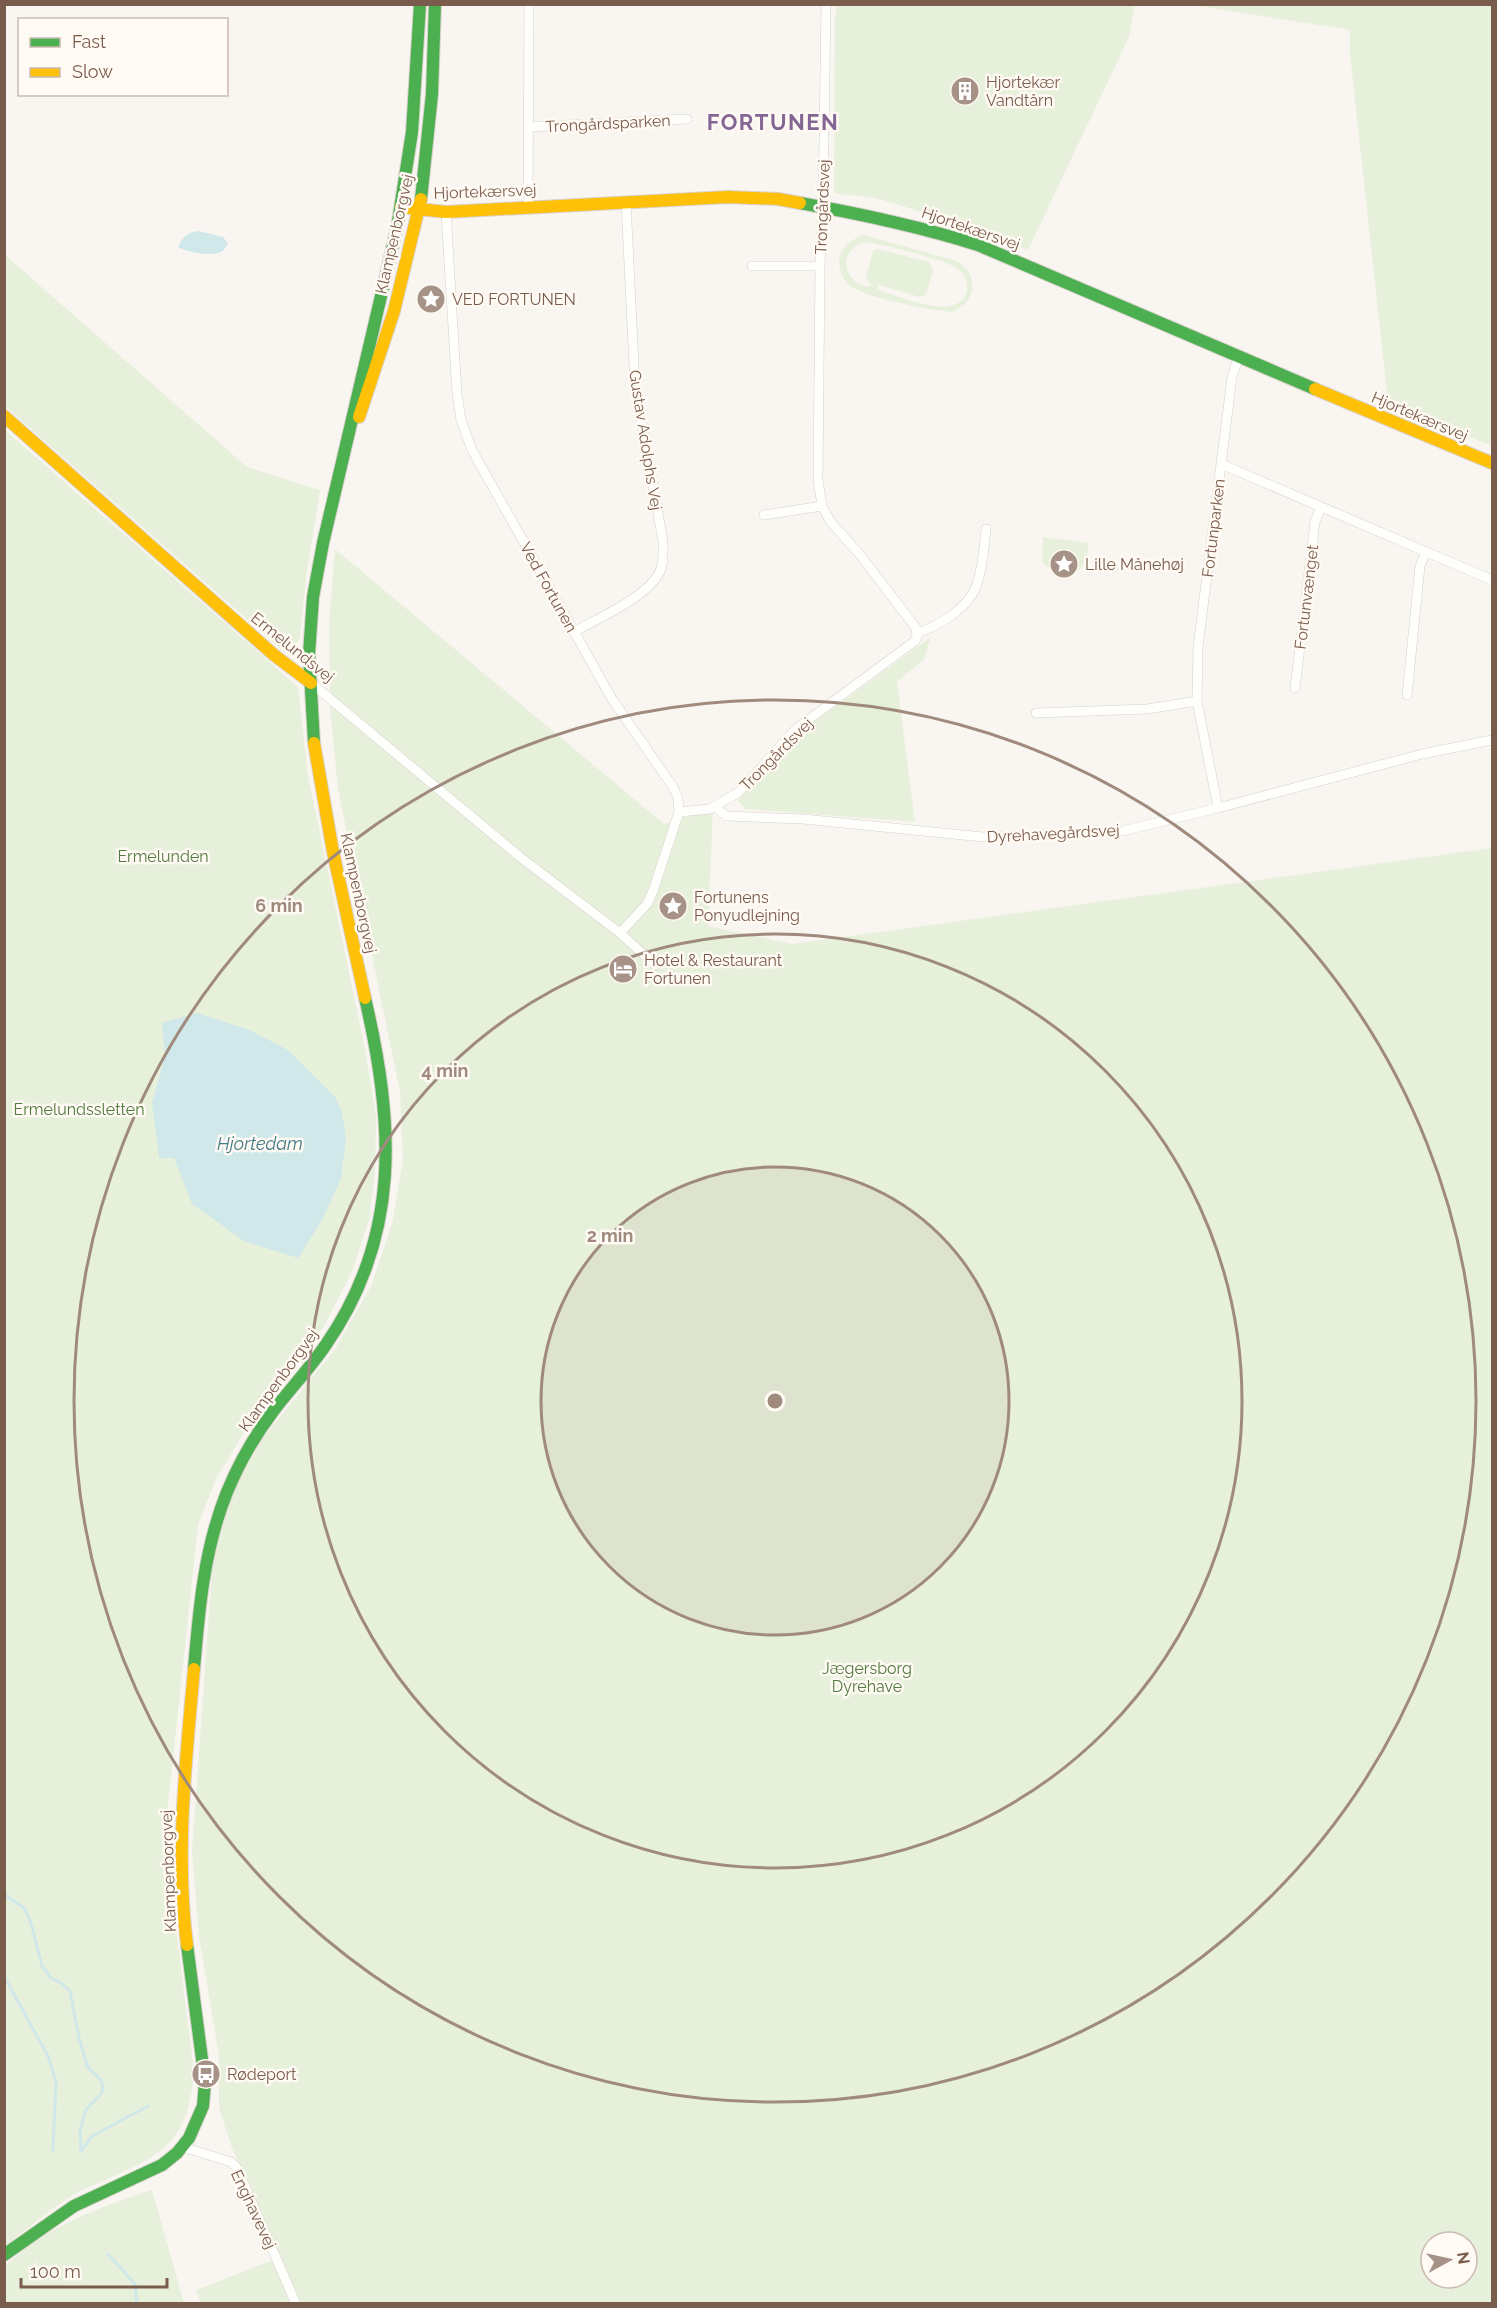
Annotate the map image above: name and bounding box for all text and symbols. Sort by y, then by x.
legend [18,18,228,96]
text: Fast [72,31,106,52]
text: Slow [72,61,113,82]
place label: Hjortekær Vandtårn [986,73,1061,110]
building icon: Hjortekær Vandtårn [949,75,981,107]
district label: FORTUNEN [707,109,839,135]
street label: Trongårdsparken [545,111,671,136]
street label: Trongårdsvej [811,159,834,255]
street label: Klampenborgvej [371,172,418,296]
street label: Hjortekærsvej [433,180,537,203]
street label: Hjortekærsvej [919,203,1023,254]
place icon: VED FORTUNEN [415,283,447,315]
place label: VED FORTUNEN [452,290,576,309]
street label: Gustav Adolphs Vej [625,369,666,512]
street label: Hjortekærsvej [1369,388,1471,445]
street label: Fortunparken [1198,478,1229,578]
street label: Ved Fortunen [516,539,581,636]
street label: Fortunvænget [1291,543,1322,650]
place icon: Lille Månehøj [1048,548,1080,580]
place label: Lille Månehøj [1085,555,1184,574]
street label: Ermelundsvej [247,608,338,687]
street label: Trongårdsvej [736,714,817,795]
street label: Dyrehavegårdsvej [986,821,1120,846]
street label: Klampenborgvej [336,831,381,955]
park label: Ermelunden [117,847,209,866]
place label: Fortunens Ponyudlejning [694,888,800,925]
place icon: Fortunens Ponyudlejning [657,890,689,922]
text: 6 min [255,895,303,916]
place label: Hotel & Restaurant Fortunen [644,951,783,988]
hotel icon: Hotel & Restaurant Fortunen [607,953,639,985]
text: 4 min [422,1060,468,1081]
park label: Ermelundssletten [14,1100,144,1119]
water label: Hjortedam [217,1133,303,1154]
text: 2 min [587,1225,633,1246]
street label: Klampenborgvej [235,1325,322,1435]
centre of rings [765,1391,785,1411]
park label: Jægersborg Dyrehave [822,1659,912,1696]
street label: Klampenborgvej [157,1809,180,1933]
bus stop icon: Rødeport [190,2058,222,2090]
place label: Rødeport [227,2065,297,2084]
street label: Enghavevej [227,2167,280,2252]
north arrow [1419,2230,1479,2290]
scale bar [21,2251,166,2289]
text: N [1453,2251,1474,2265]
text: 100 m [30,2261,81,2282]

